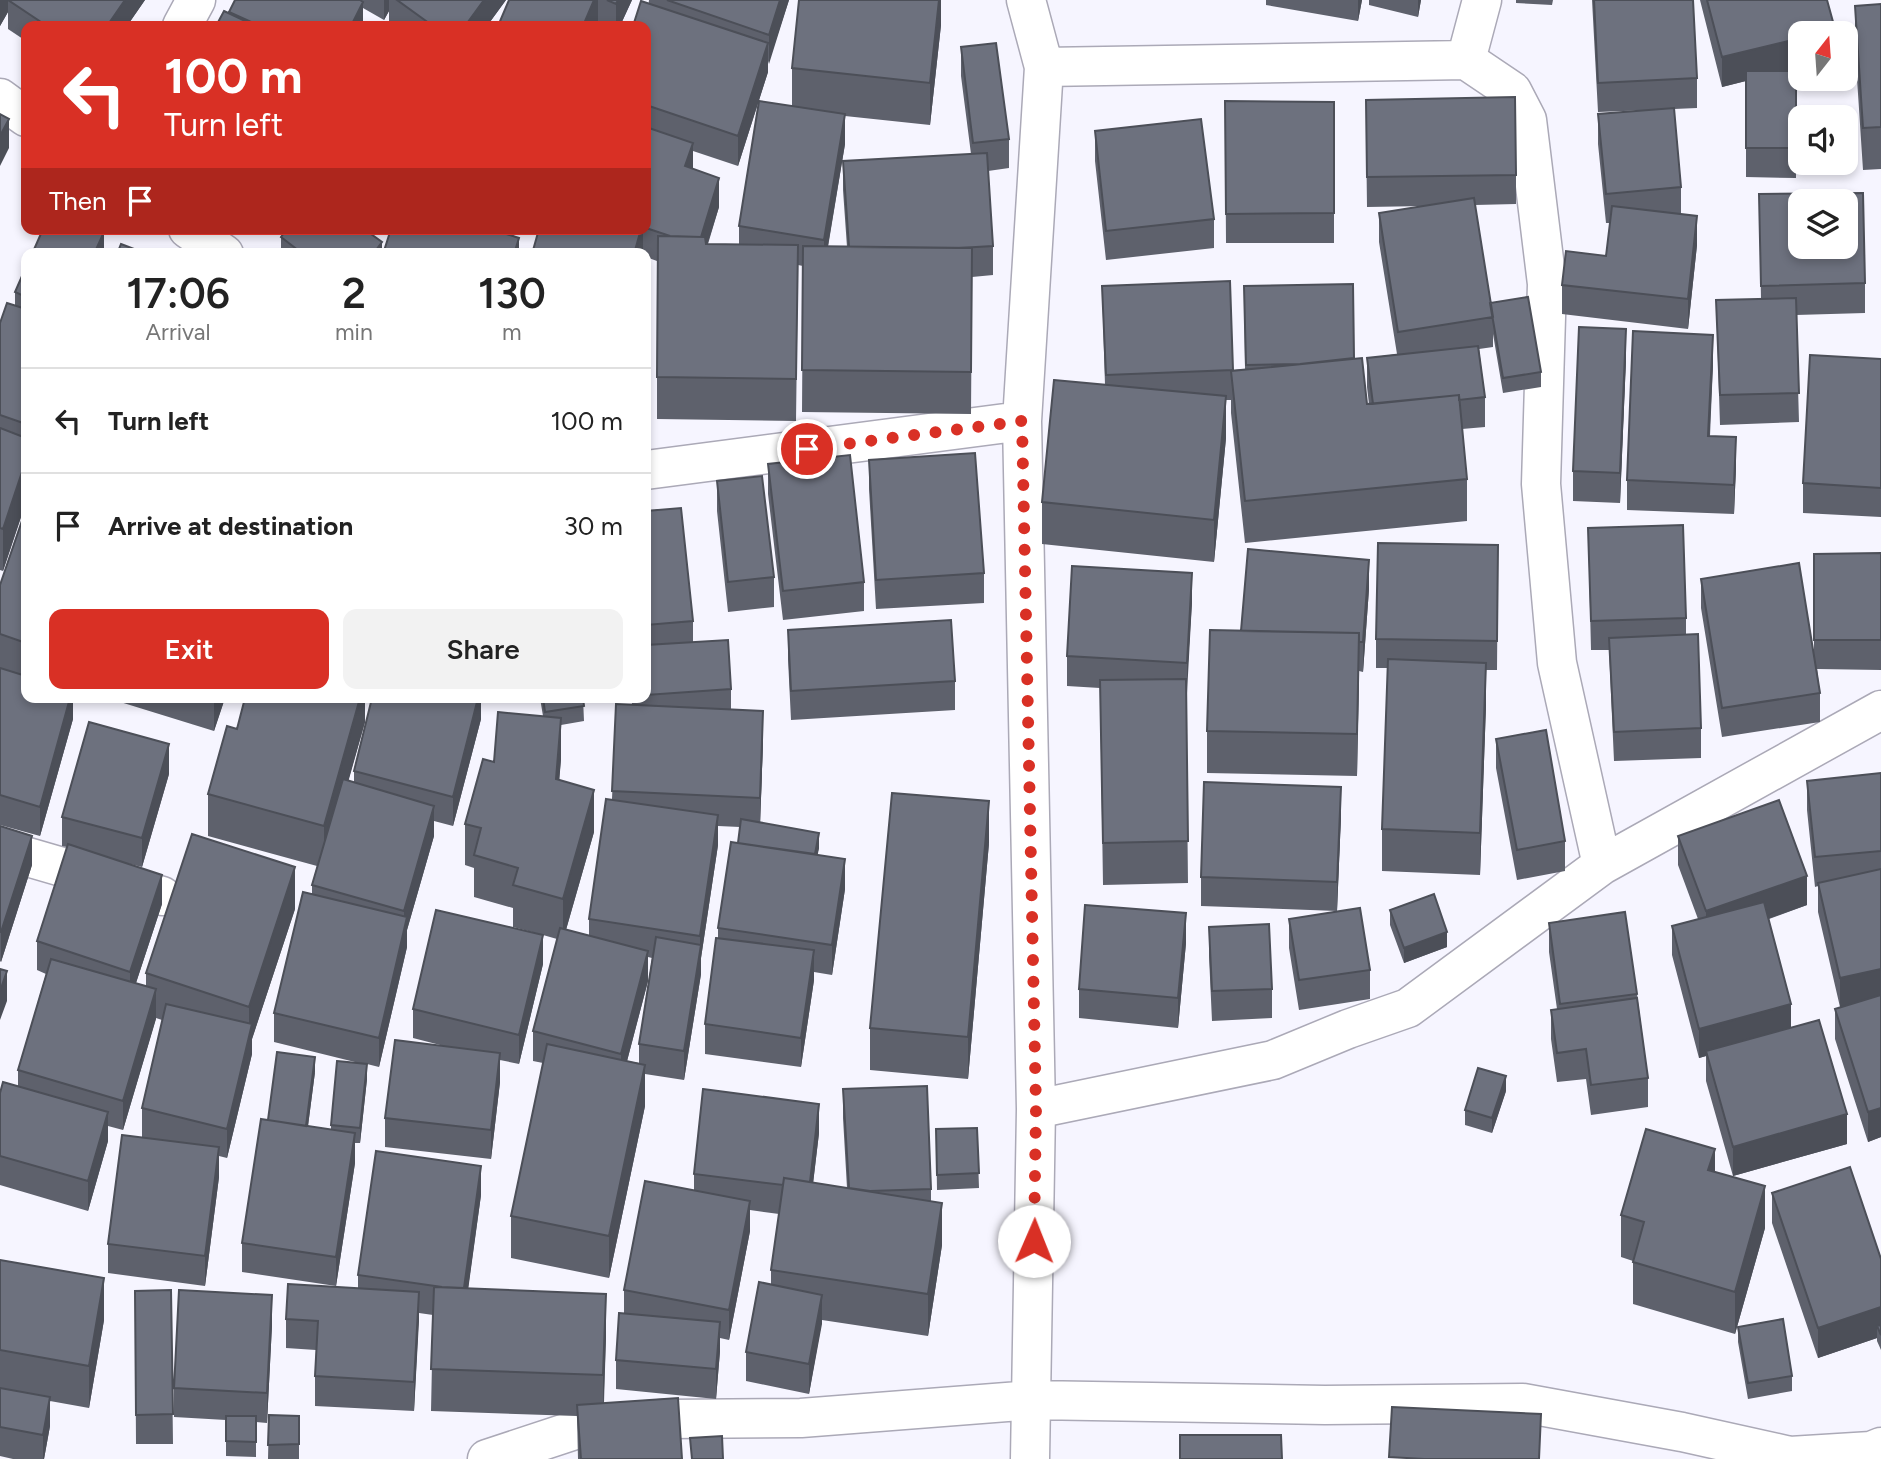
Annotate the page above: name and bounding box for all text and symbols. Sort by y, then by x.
north arrow [1788,21,1858,91]
map controls [1788,21,1858,259]
text: 100 m [164,46,303,105]
icon: left [49,49,140,140]
button: sound [1788,105,1858,175]
text: Turn left [164,106,283,144]
icon: arrive [121,182,159,220]
text: Then [49,185,107,217]
button: layers [1788,189,1858,259]
text: 17:06 [126,268,230,319]
text: 2 [342,268,366,319]
text: 130 [478,268,546,319]
text: Arrival [146,318,210,346]
text: min [335,318,373,346]
text: m [502,318,522,346]
icon: left [49,402,87,440]
text: Turn left [108,405,209,437]
text: 100 m [550,405,623,437]
pin [777,419,837,479]
icon: arrive [788,430,826,468]
icon: arrive [49,507,87,545]
text: Arrive at destination [108,510,353,542]
text: 30 m [564,510,623,542]
button: Exit [49,609,329,689]
button: Share [343,609,623,689]
position arrow [997,1204,1071,1278]

